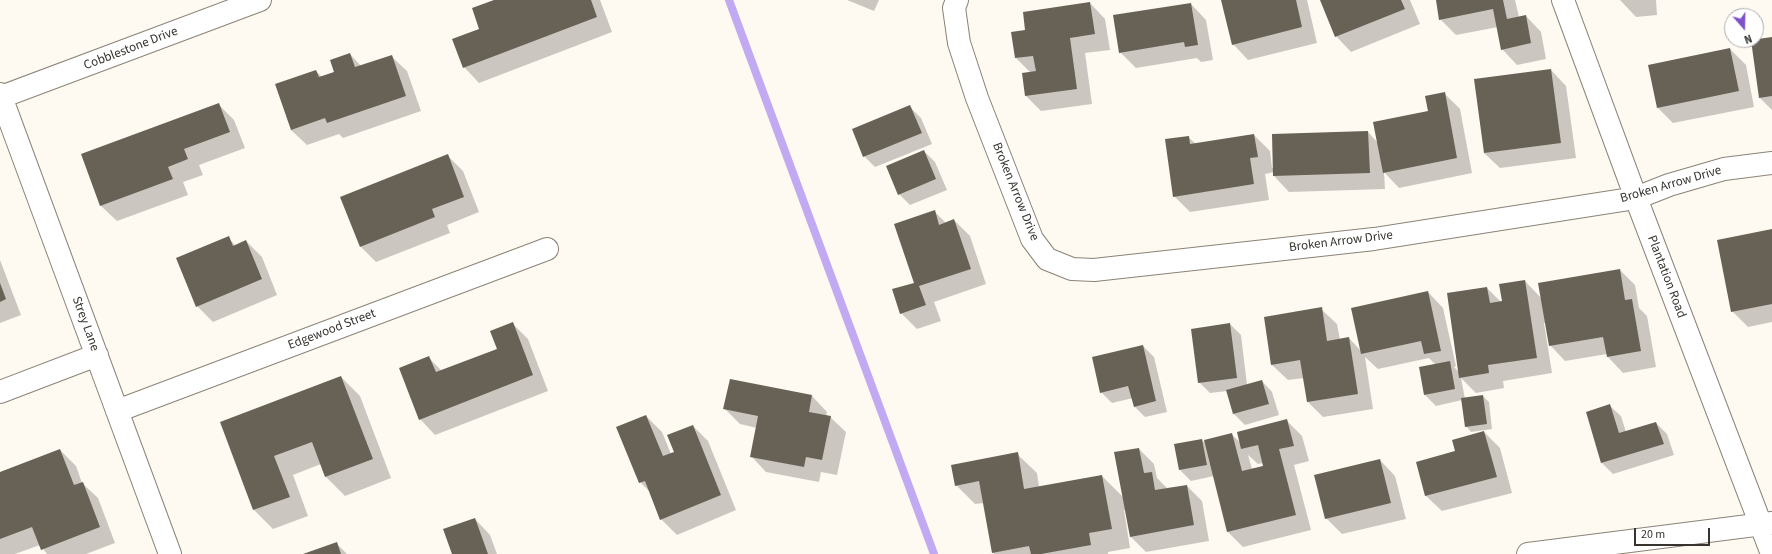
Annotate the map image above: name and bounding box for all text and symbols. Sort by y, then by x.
north arrow [1724,8,1764,48]
street label: Cobblestone Drive [82,24,180,74]
text: N [1742,31,1754,47]
street label: Broken Arrow Drive [988,141,1042,243]
street label: Broken Arrow Drive [1619,163,1723,207]
street label: Broken Arrow Drive [1288,228,1394,256]
street label: Plantation Road [1643,234,1689,320]
street label: Strey Lane [68,295,102,353]
street label: Edgewood Street [286,306,378,354]
scale bar [1636,520,1712,546]
text: 20 m [1641,526,1665,543]

